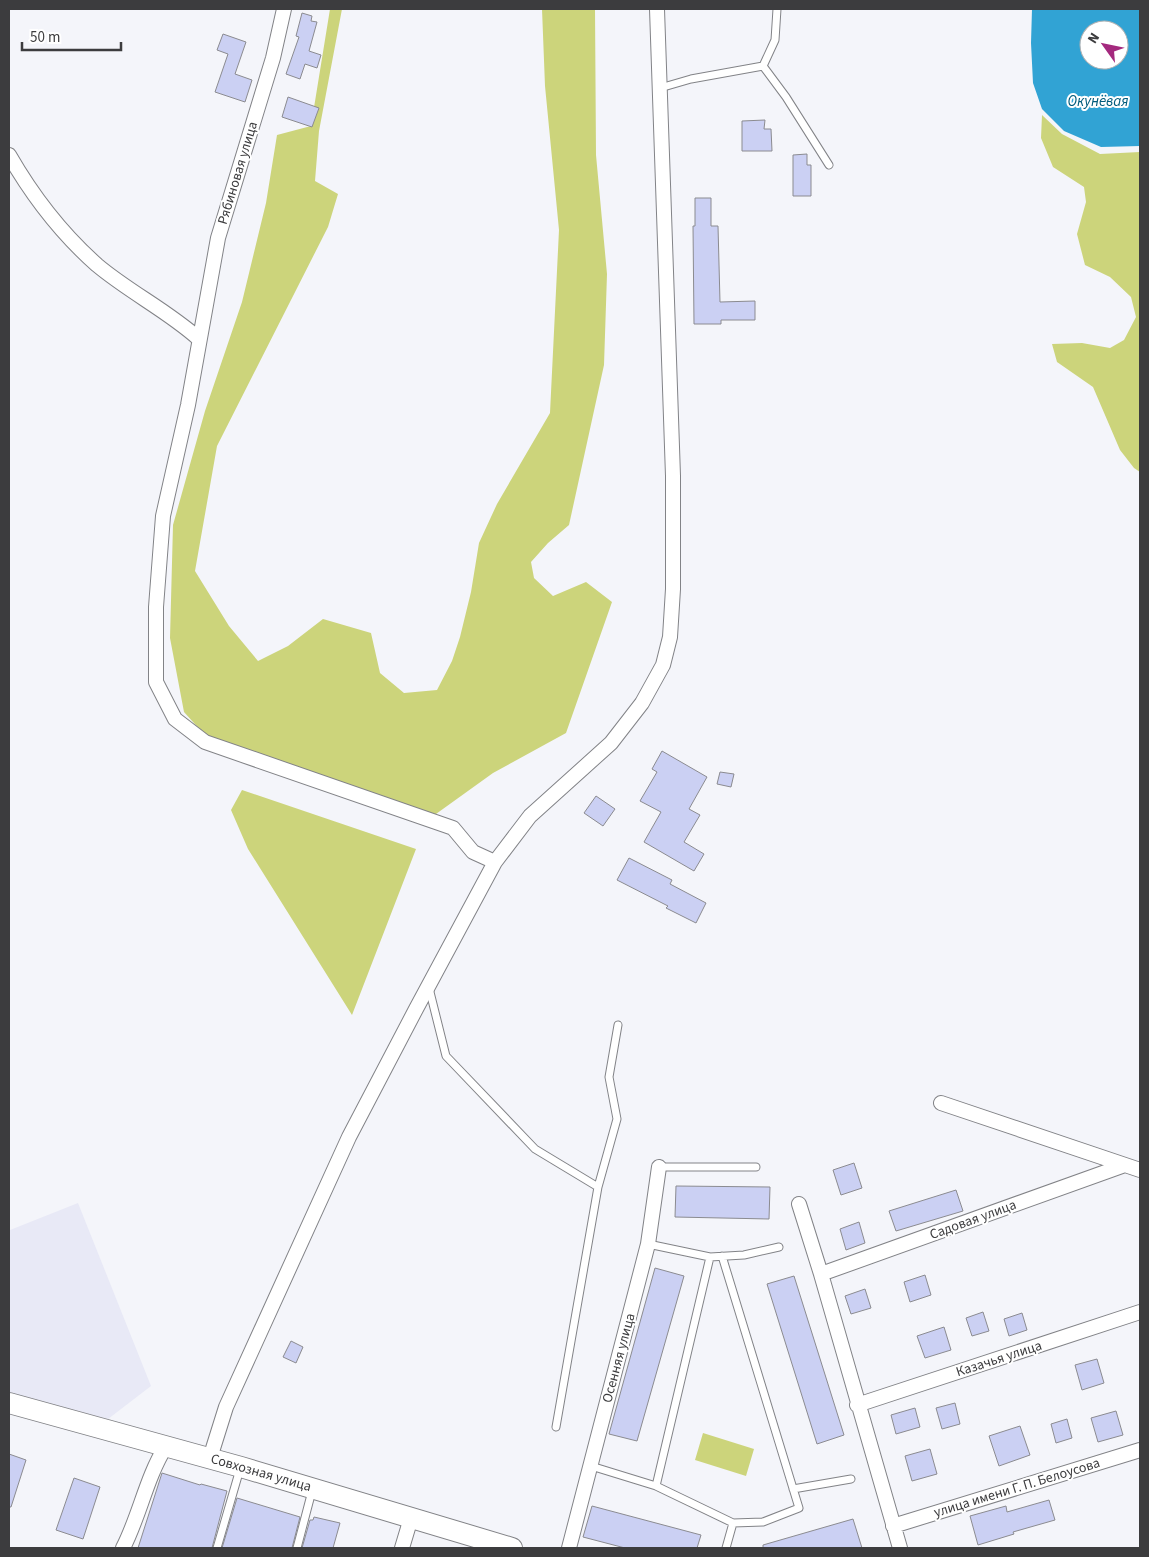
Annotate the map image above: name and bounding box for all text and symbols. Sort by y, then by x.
scale bar [22,20,121,52]
north arrow [1079,20,1129,70]
text: 50 m [30,27,60,48]
text: N [1083,29,1105,48]
water label: Окунёвая [1068,91,1128,112]
street label: Рябиновая улица [213,119,263,227]
street label: Садовая улица [927,1195,1019,1245]
street label: Осенняя улица [597,1311,641,1405]
street label: Казачья улица [953,1336,1045,1382]
street label: Совхозная улица [208,1449,314,1497]
street label: улица имени Г. П. Белоусова [931,1453,1103,1523]

